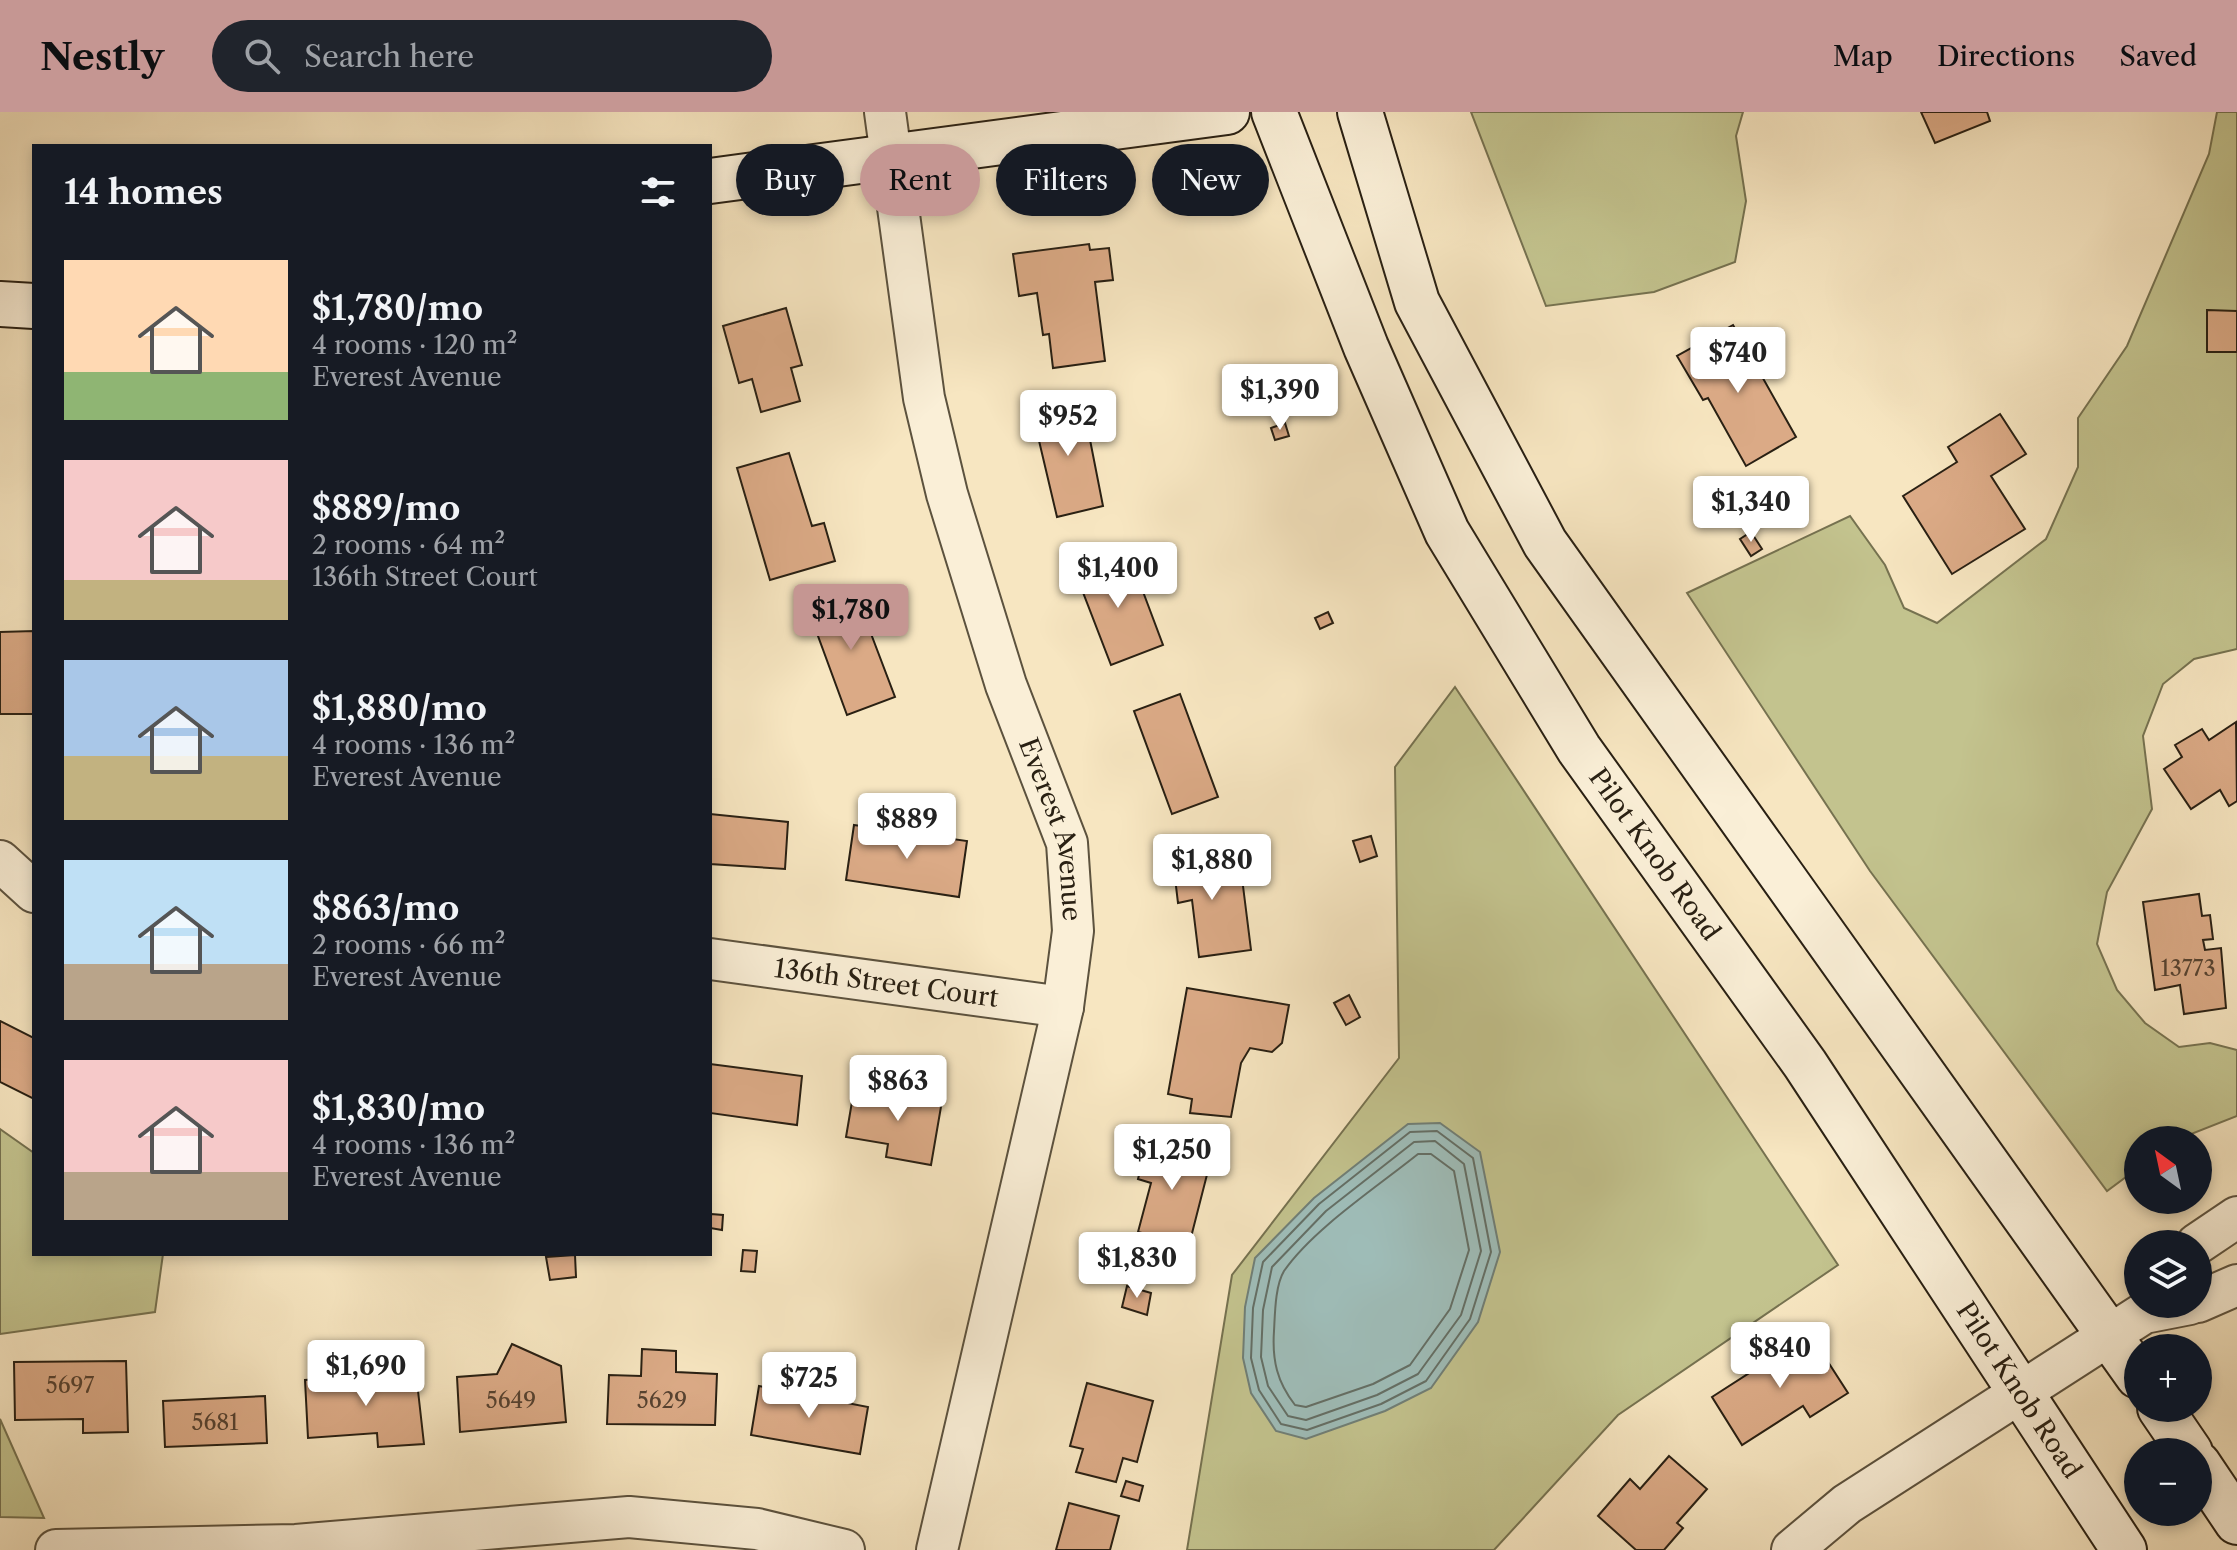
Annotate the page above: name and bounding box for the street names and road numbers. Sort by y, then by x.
street label: Everest Avenue [1012,733,1088,922]
street label: Pilot Knob Road [1582,762,1727,947]
street label: 136th Street Court [772,952,1001,1014]
street label: Pilot Knob Road [1950,1296,2089,1484]

